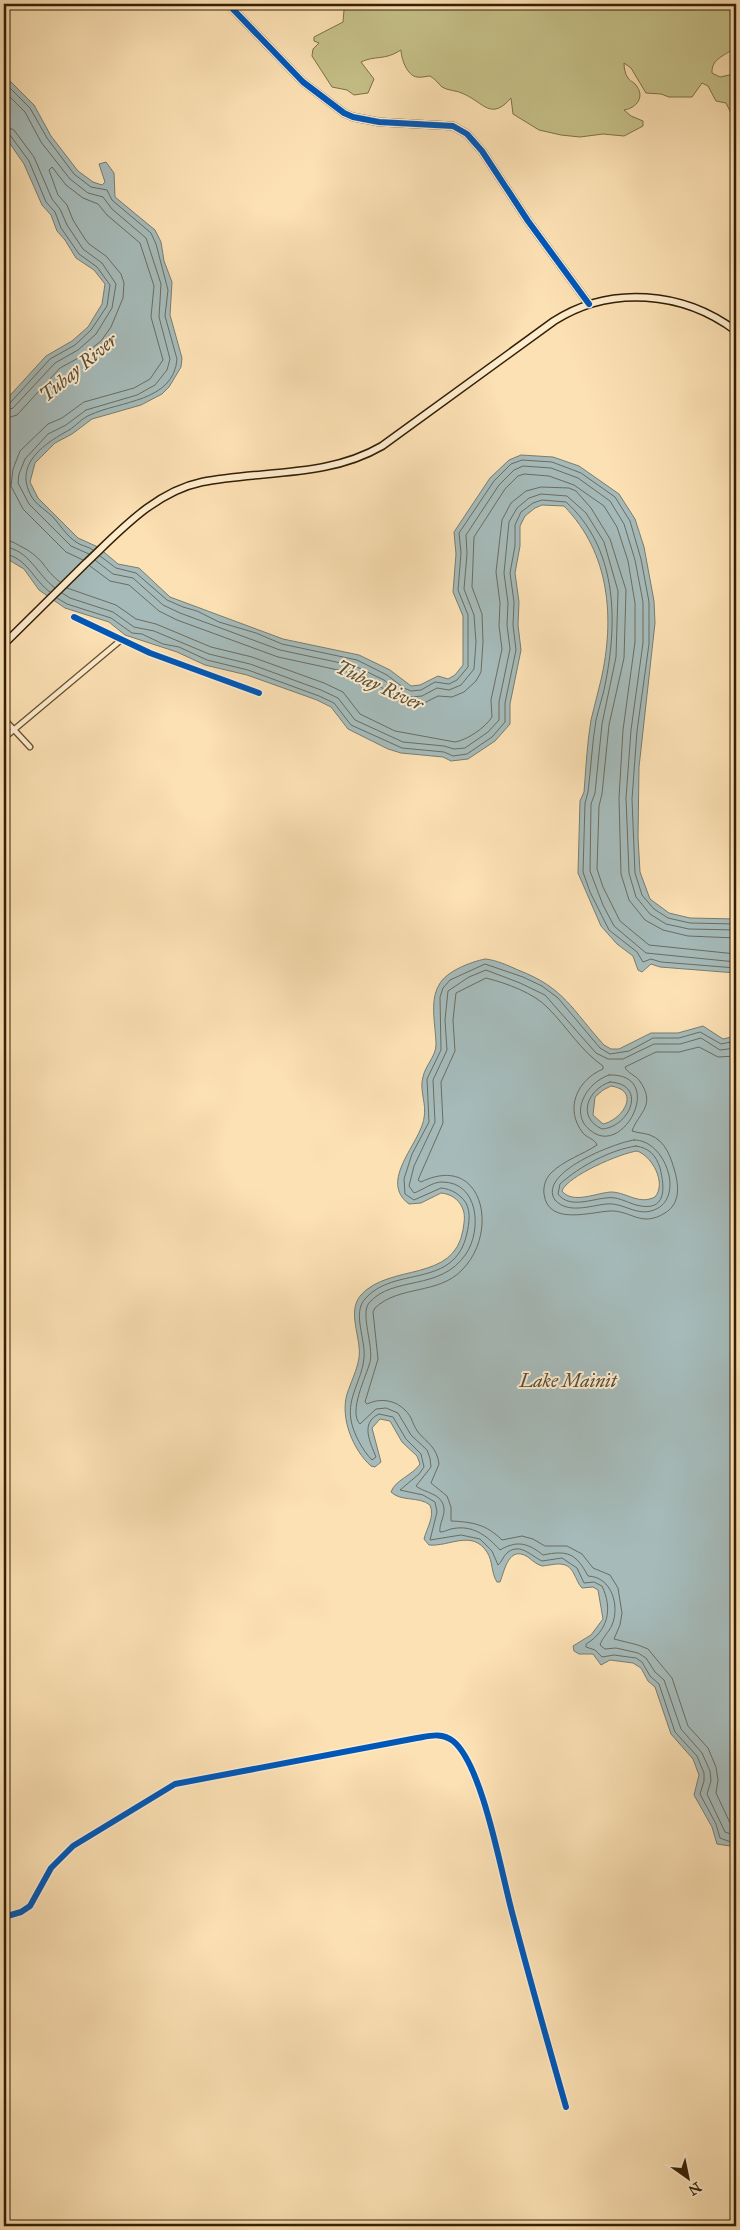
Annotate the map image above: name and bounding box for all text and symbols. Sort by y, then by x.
water label: Tubay River [35,328,123,406]
water label: Tubay River [332,655,428,716]
water label: Lake Mainit [518,1369,618,1392]
north arrow [662,2152,712,2202]
text: N [685,2178,704,2199]

